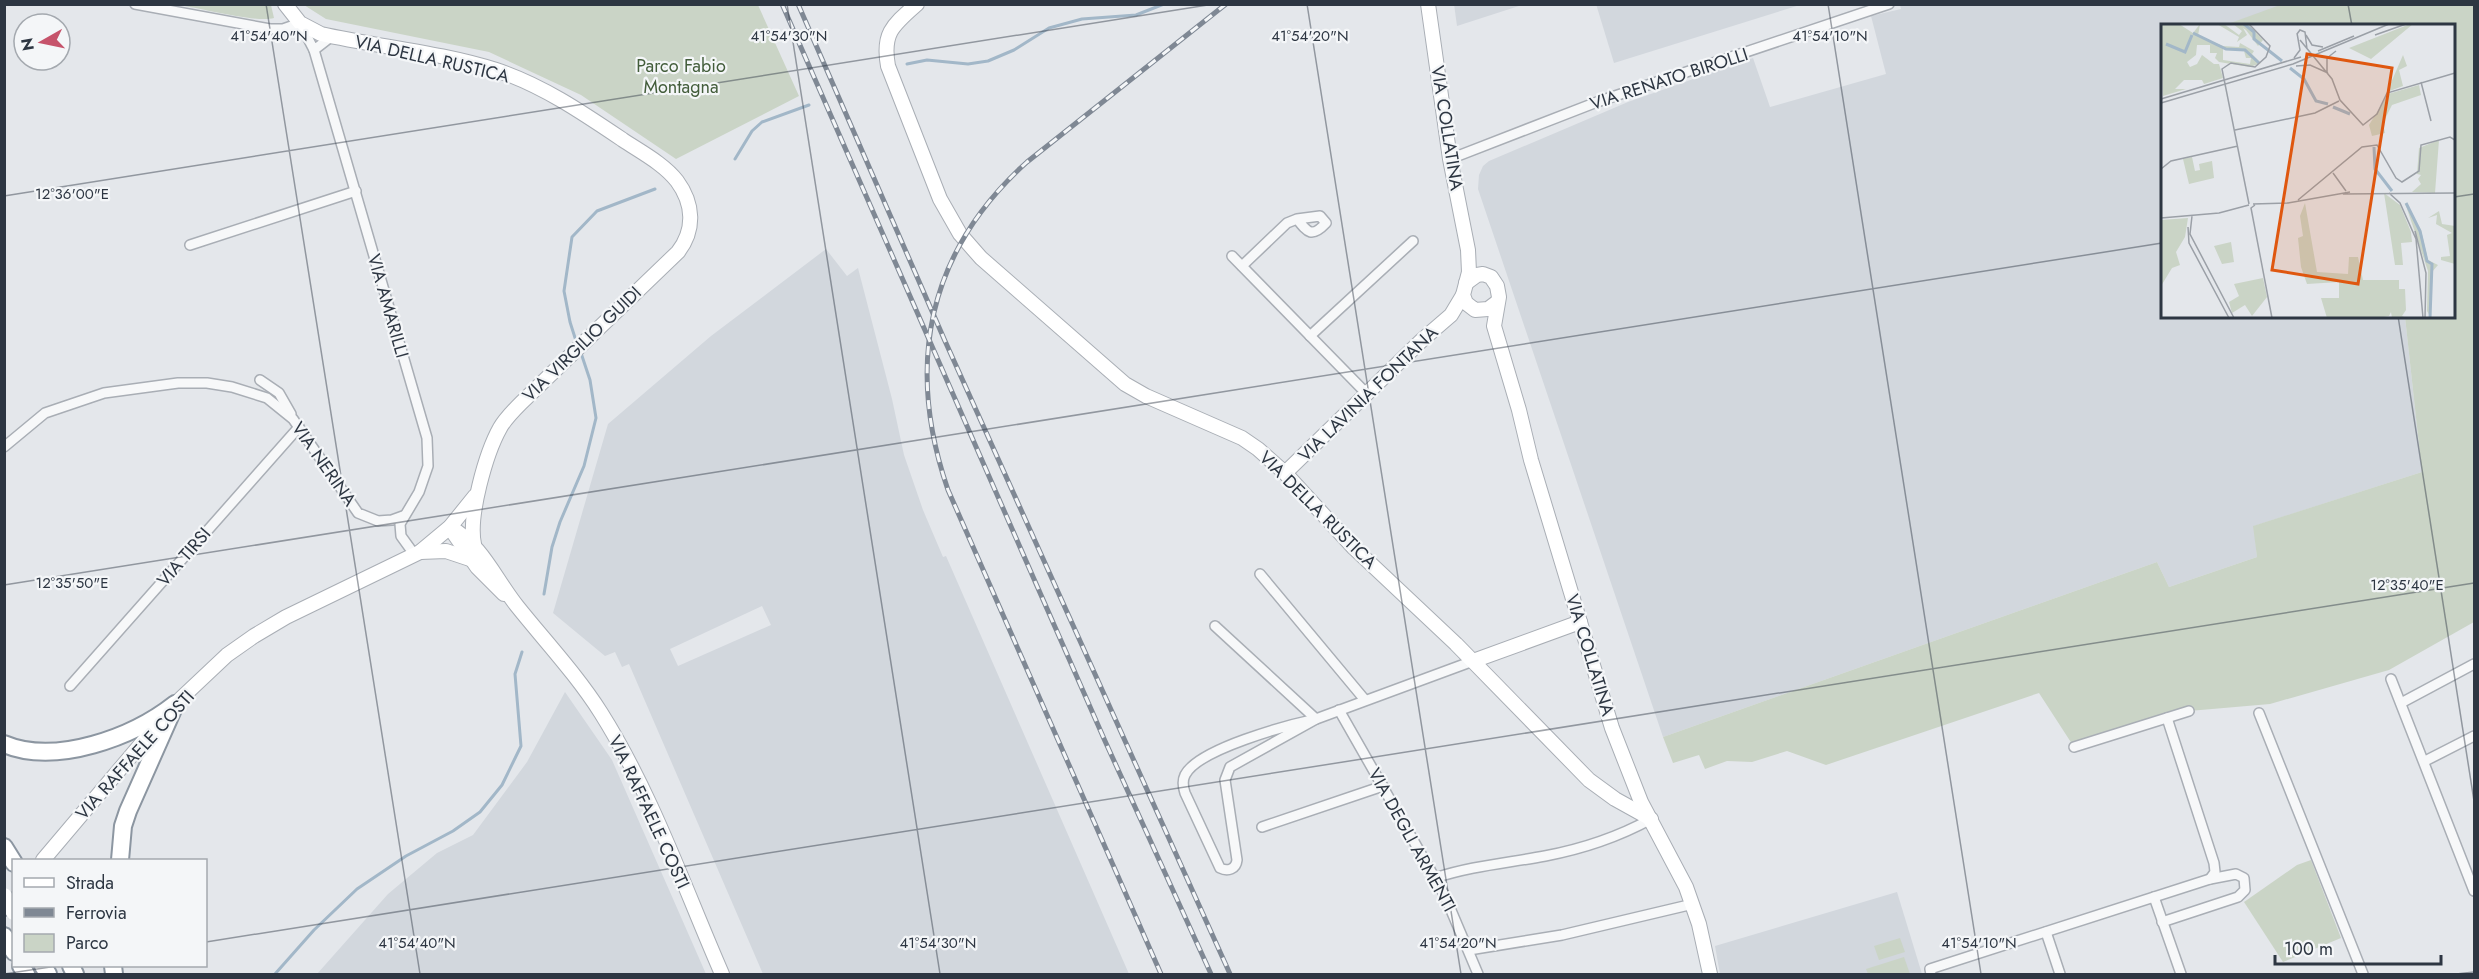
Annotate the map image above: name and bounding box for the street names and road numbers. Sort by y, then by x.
street label: VIA DELLA RUSTICA [352,29,512,89]
street label: VIA RENATO BIROLLI [1587,41,1751,117]
street label: VIA COLLATINA [1424,64,1470,192]
street label: VIA AMARILLI [361,251,415,361]
street label: VIA VIRGILIO GUIDI [517,280,647,408]
street label: VIA LAVINIA FONTANA [1292,320,1444,468]
street label: VIA NERINA [285,417,363,512]
street label: VIA DELLA RUSTICA [1253,445,1383,575]
street label: VIA TIRSI [151,522,217,592]
street label: VIA COLLATINA [1559,591,1621,719]
street label: VIA RAFFAELE COSTI [70,684,200,826]
street label: VIA RAFFAELE COSTI [602,731,696,893]
street label: VIA DEGLI ARMENTI [1362,763,1462,917]

